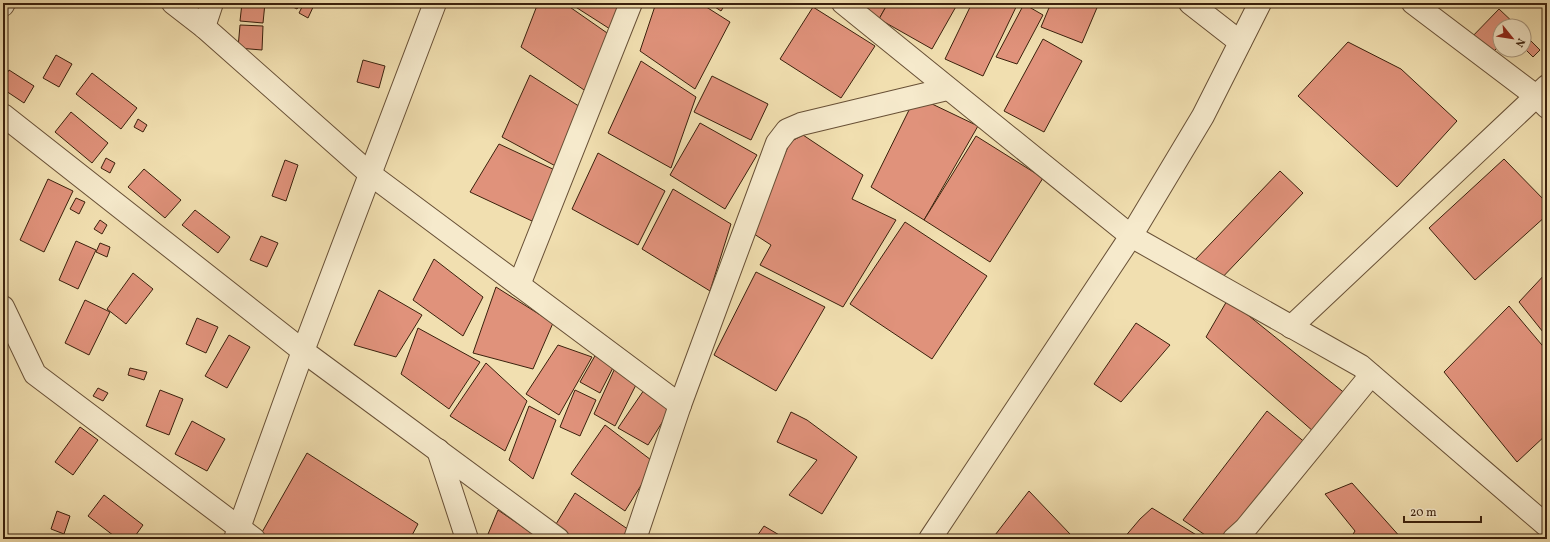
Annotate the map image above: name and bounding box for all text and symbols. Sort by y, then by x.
north arrow [1492,18,1532,58]
text: N [1511,35,1528,49]
scale bar [1404,498,1481,524]
text: 20 m [1410,505,1437,521]

